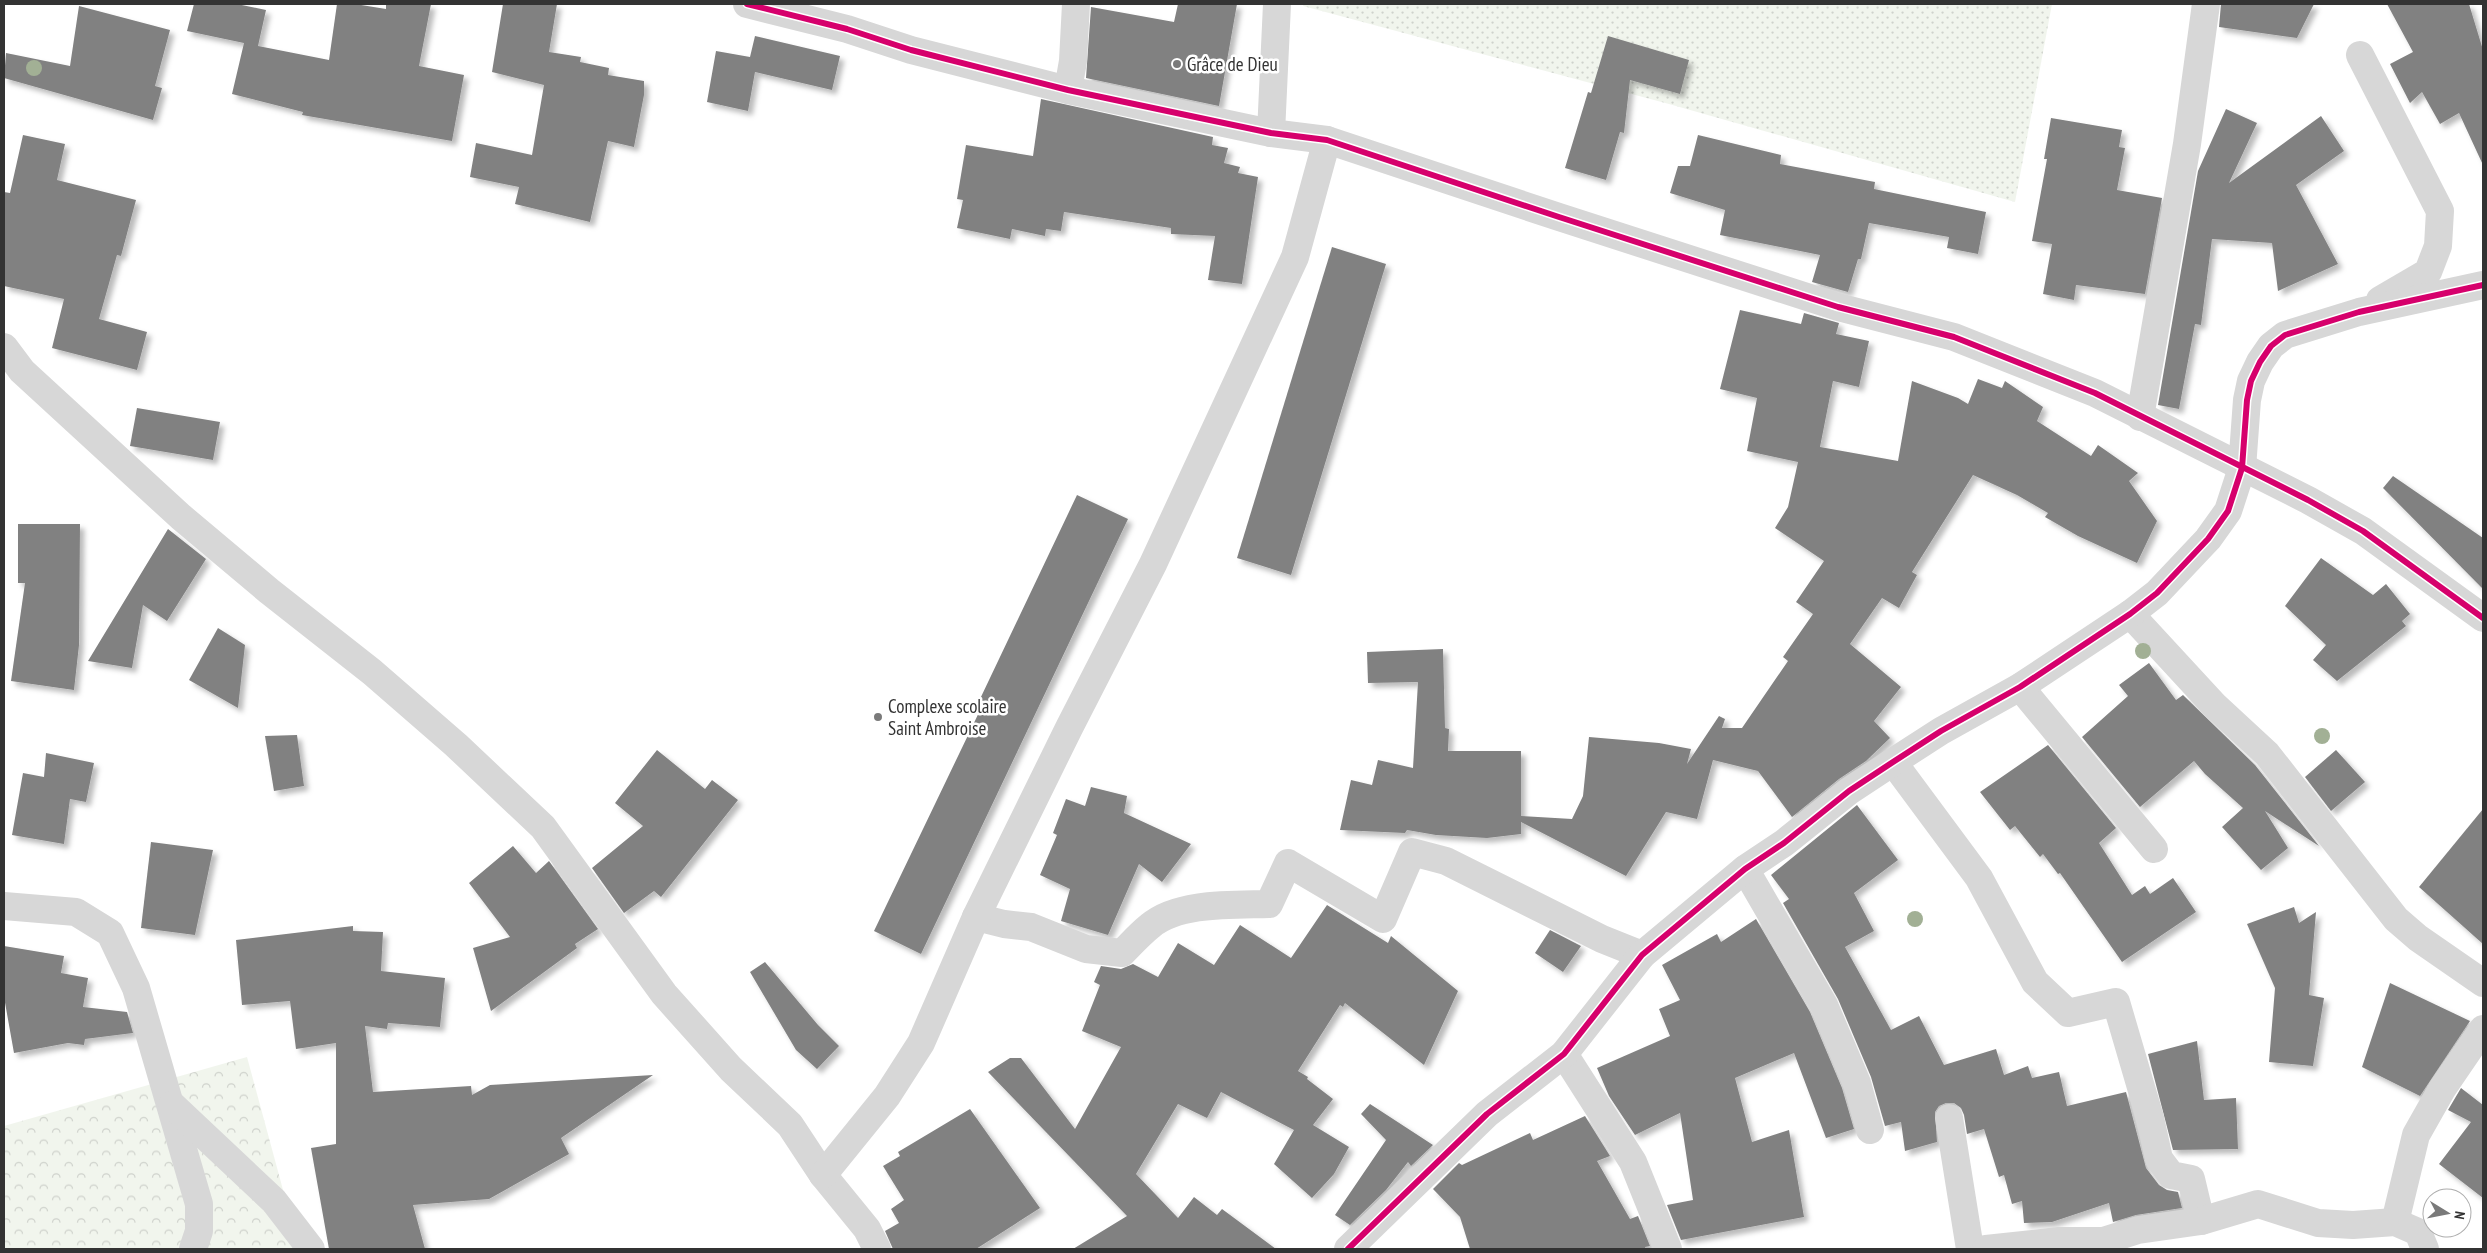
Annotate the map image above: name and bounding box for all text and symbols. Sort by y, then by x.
place label: Grâce de Dieu [1187,52,1278,76]
marker: Grâce de Dieu [1171,58,1183,70]
place label: Complexe scolaire Saint Ambroise [888,694,1007,740]
marker: Complexe scolaire Saint Ambroise [872,711,884,723]
north arrow [2422,1188,2472,1238]
text: N [2450,1210,2469,1221]

